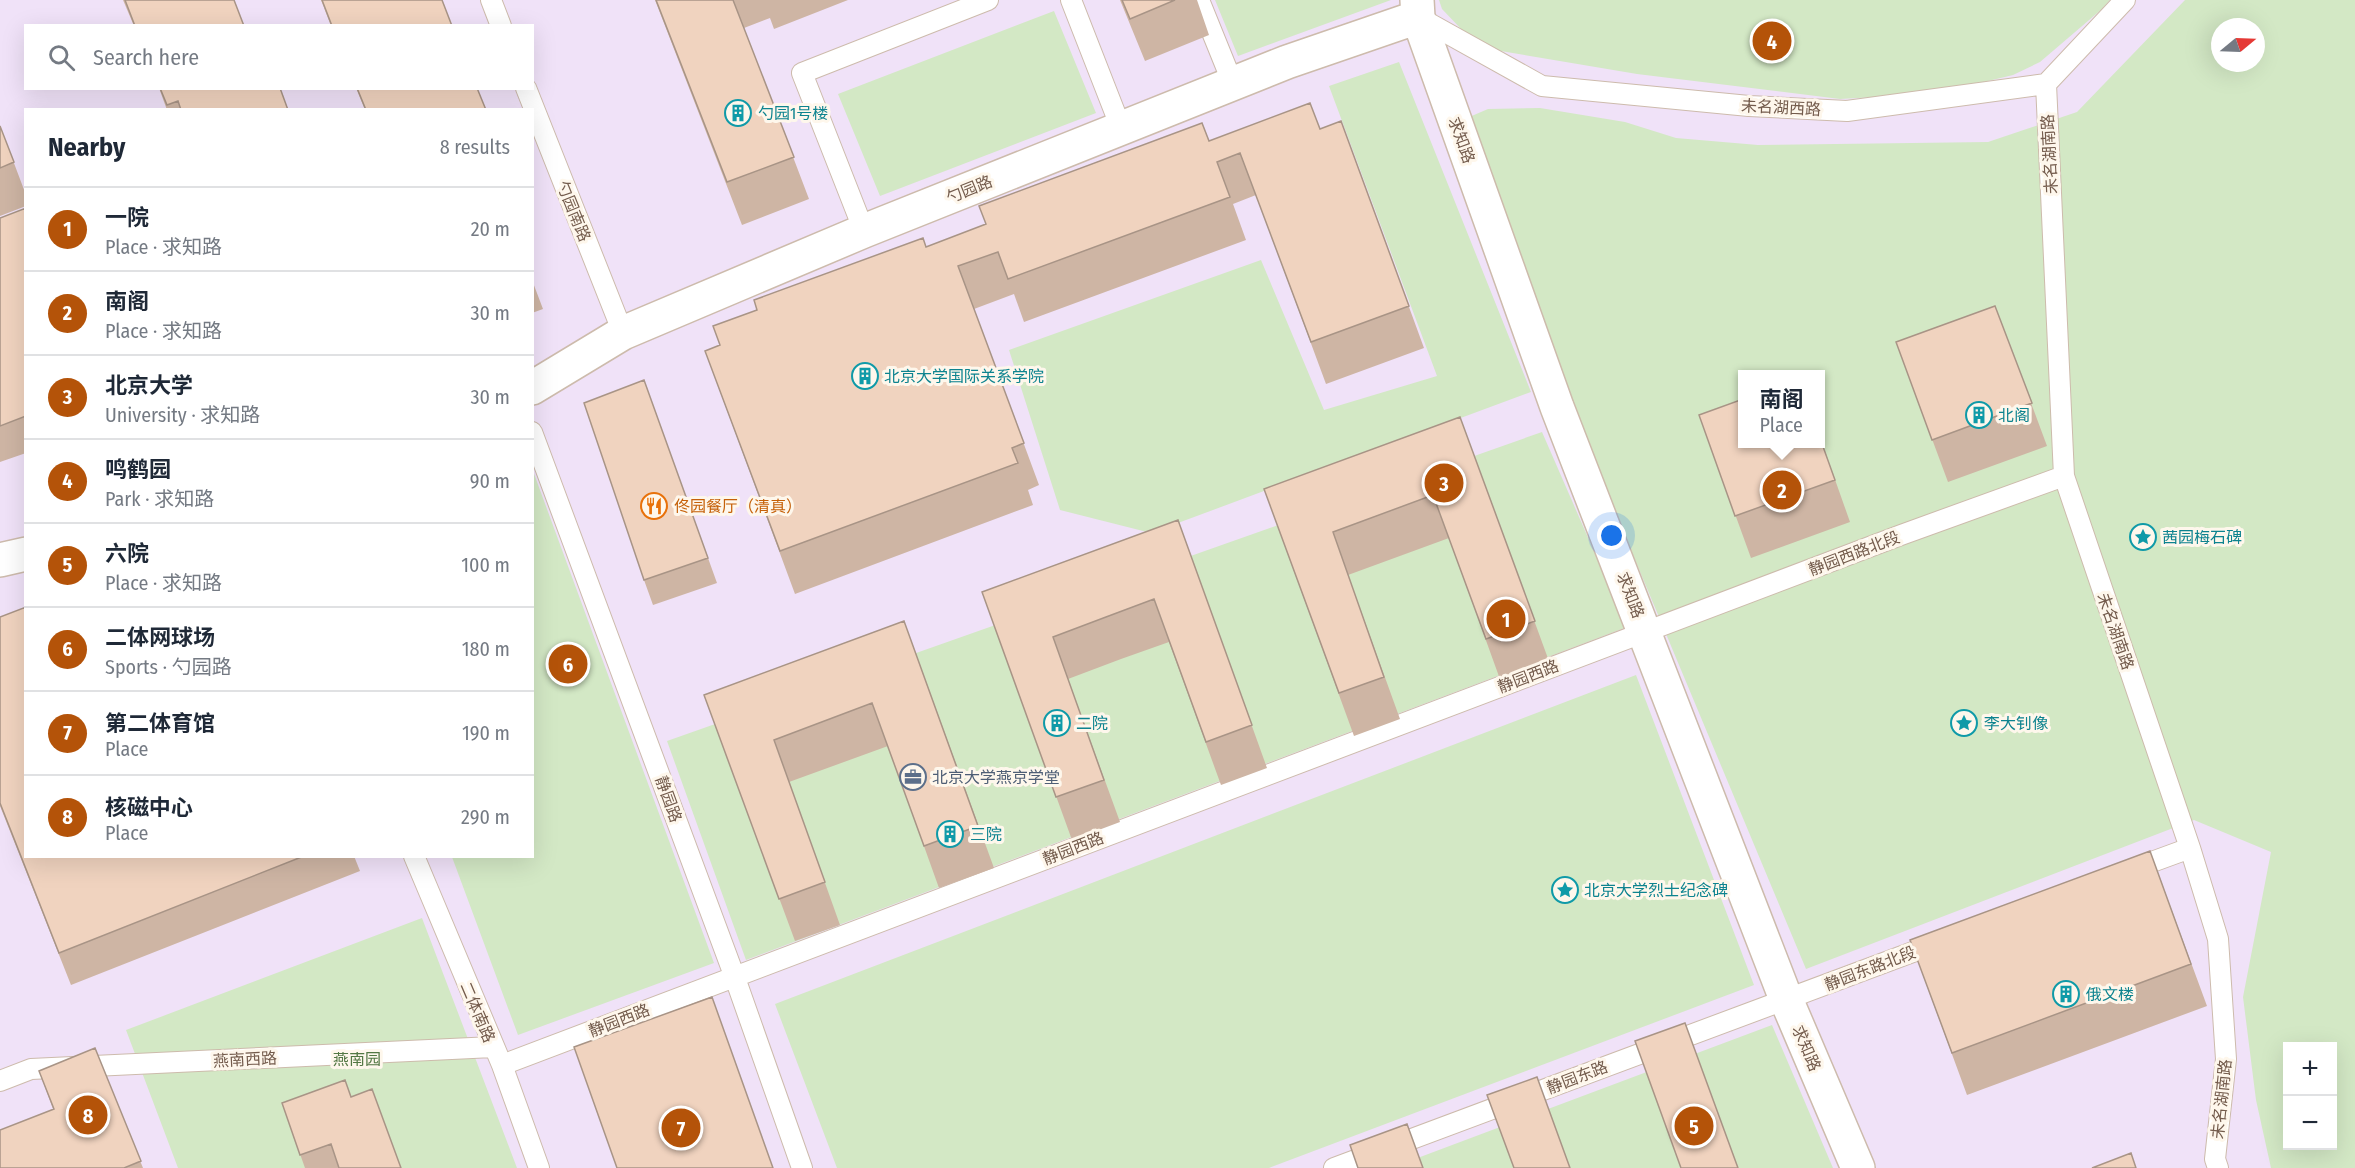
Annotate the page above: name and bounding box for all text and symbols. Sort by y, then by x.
pin: 4 [1752,18,1792,63]
north arrow [2211,18,2265,72]
search box [24,24,534,90]
icon: search [45,41,78,74]
text: Search here [93,44,199,71]
street label: 未名湖西路 [1741,96,1821,119]
building icon: 勺园1号楼 [723,98,753,128]
place label: 勺园1号楼 [758,104,828,123]
street label: 求知路 [1444,114,1479,166]
street label: 未名湖南路 [2038,114,2061,194]
text: Nearby [48,132,125,163]
text: 8 results [440,135,510,159]
street label: 勺园路 [943,172,995,207]
street label: 勺园南路 [553,178,594,244]
text: 一院 [105,204,149,231]
text: 1 [63,217,72,241]
text: 20 m [471,217,510,241]
text: Place · 求知路 [105,235,222,259]
text: 南阁 [105,288,149,315]
text: 2 [63,301,72,325]
text: 30 m [470,301,510,325]
text: Place · 求知路 [105,319,222,343]
building icon: 北京大学国际关系学院 [850,361,880,391]
place label: 北京大学国际关系学院 [884,367,1044,386]
popup [1738,370,1825,448]
text: 北京大学 [105,372,193,399]
text: 3 [63,385,72,409]
text: 30 m [470,385,510,409]
text: 南阁 [1759,386,1804,413]
building icon: 北阁 [1964,400,1994,430]
text: University · 求知路 [105,403,260,427]
place label: 北阁 [1998,406,2030,425]
text: Place [1759,413,1803,437]
text: 鸣鹤园 [105,456,171,483]
pin: 3 [1424,460,1464,506]
pin: 2 [1762,468,1802,512]
text: 4 [62,469,73,493]
text: 90 m [470,469,510,493]
text: Park · 求知路 [105,487,214,511]
restaurant icon: 佟园餐厅（清真） [639,491,669,521]
place label: 佟园餐厅（清真） [674,497,802,516]
your location [1597,521,1626,550]
place icon: 茜园梅石碑 [2128,522,2158,552]
street label: 静园西路北段 [1806,527,1902,580]
place label: 茜园梅石碑 [2162,528,2242,547]
text: 六院 [105,540,149,567]
text: 5 [63,553,72,577]
text: 100 m [461,553,510,577]
street label: 求知路 [1613,569,1648,621]
text: Place · 求知路 [105,571,222,595]
street label: 未名湖南路 [2094,590,2138,672]
pin: 1 [1486,596,1526,642]
text: 二体网球场 [105,624,215,651]
text: 6 [62,637,73,661]
text: 180 m [462,637,510,661]
pin: 6 [548,642,588,686]
text: Sports · 勺园路 [105,655,232,679]
street label: 静园西路 [1495,656,1561,697]
building icon: 二院 [1042,708,1072,738]
place icon: 李大钊像 [1949,708,1979,738]
text: 第二体育馆 [105,710,215,737]
place label: 二院 [1076,714,1108,733]
place label: 李大钊像 [1984,714,2048,733]
text: 7 [63,721,72,745]
text: 190 m [462,721,510,745]
text: Place [105,737,148,761]
office icon: 北京大学燕京学堂 [898,762,928,792]
place label: 北京大学燕京学堂 [932,768,1060,787]
street label: 静园路 [651,773,686,825]
text: 核磁中心 [105,794,193,821]
text: 8 [62,805,73,829]
text: 290 m [461,805,510,829]
building icon: 三院 [935,819,965,849]
text: Place [105,821,148,845]
place label: 三院 [970,825,1002,844]
street label: 静园西路 [1040,828,1106,869]
place icon: 北京大学烈士纪念碑 [1550,875,1580,905]
place label: 北京大学烈士纪念碑 [1584,881,1728,900]
street label: 静园东路北段 [1822,942,1918,995]
street label: 二体南路 [456,979,499,1045]
building icon: 俄文楼 [2051,979,2081,1009]
place label: 俄文楼 [2086,985,2134,1004]
street label: 静园西路 [586,1000,652,1041]
street label: 求知路 [1788,1022,1825,1074]
map controls [2283,1042,2337,1150]
button: + [2283,1042,2337,1096]
street label: 燕南西路 [213,1048,277,1071]
park label: 燕南园 [333,1050,381,1069]
street label: 静园东路 [1544,1057,1610,1098]
street label: 未名湖南路 [2208,1058,2235,1140]
pin: 8 [68,1092,107,1138]
button: − [2283,1096,2337,1150]
pin: 5 [1674,1104,1714,1148]
pin: 7 [662,1106,700,1150]

